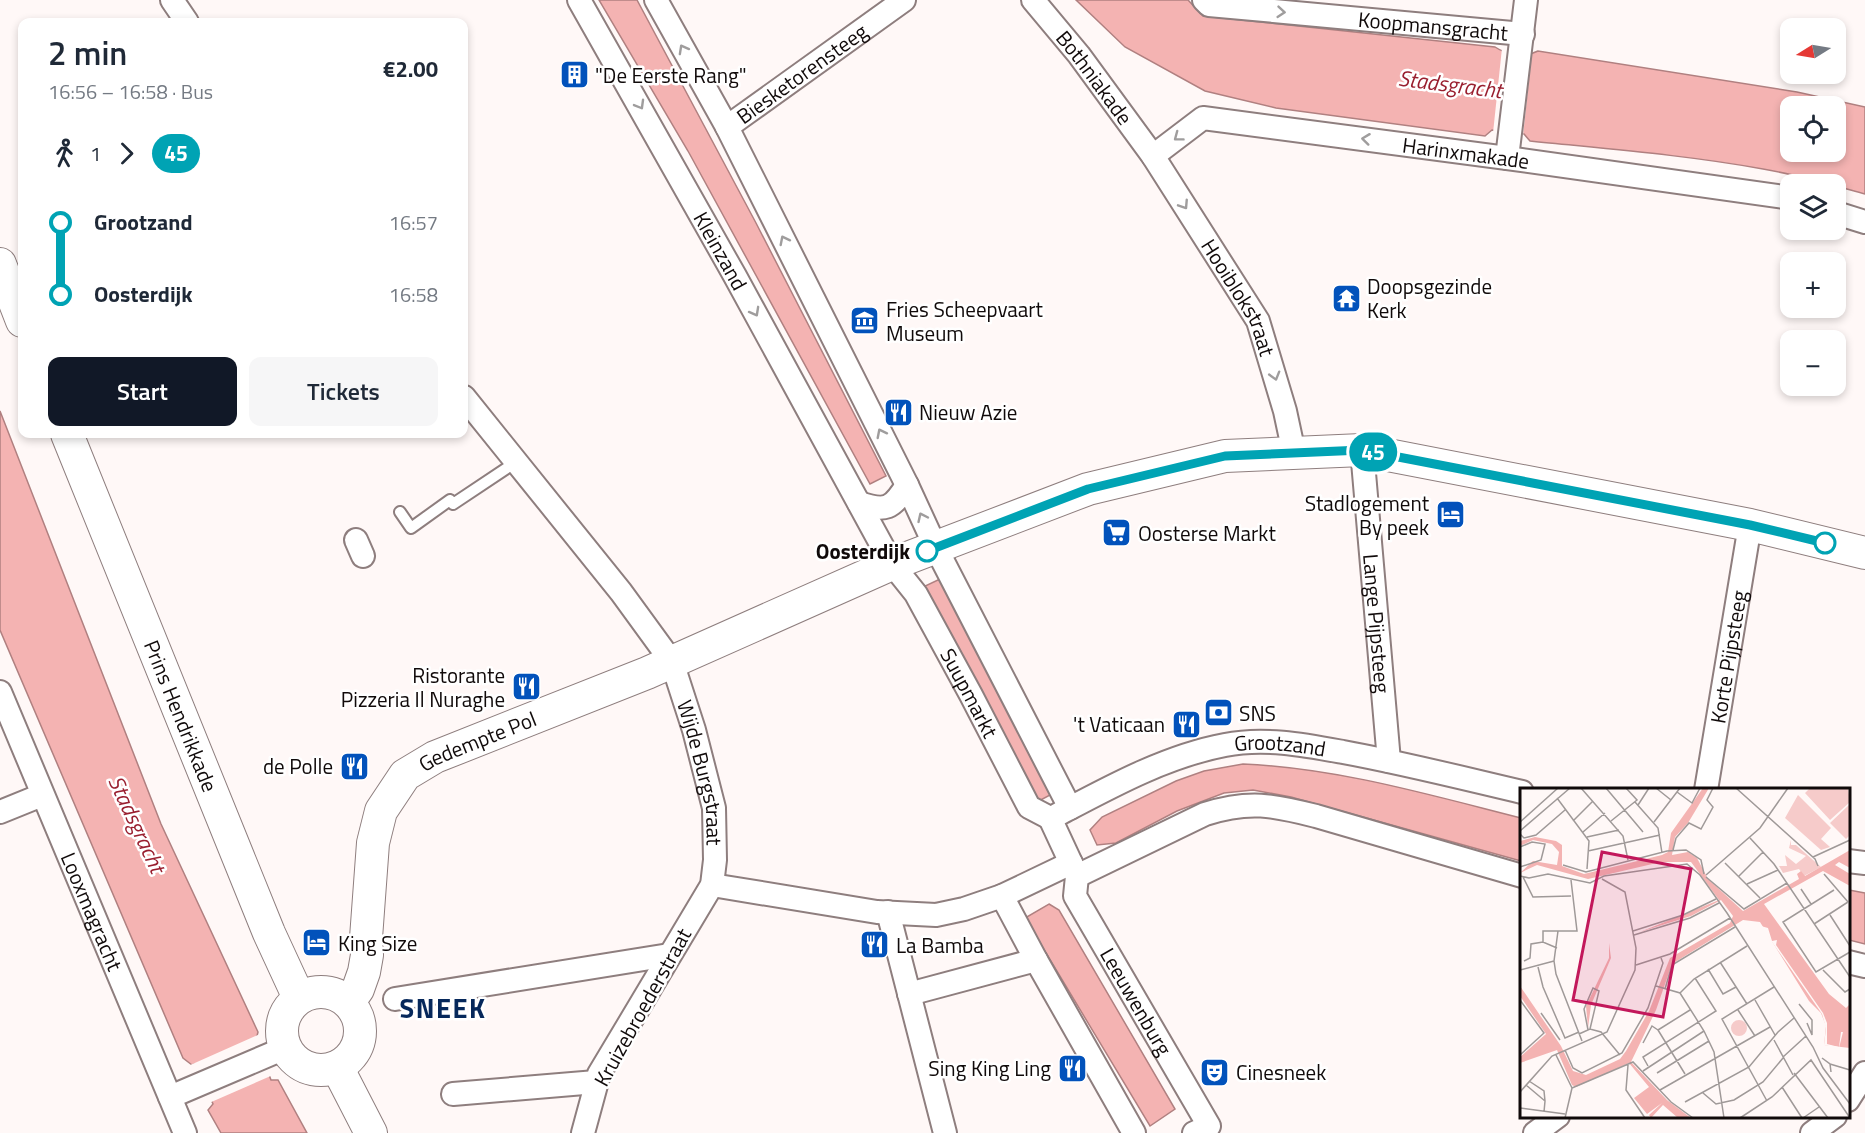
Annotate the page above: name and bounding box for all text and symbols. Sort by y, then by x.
street label: Koopmansgracht [1357,3,1510,49]
one-way arrow [1276,5,1286,18]
street label: Biesketorensteeg [730,15,874,132]
north arrow [1780,18,1846,84]
map controls [1780,18,1846,396]
street label: Bothniakade [1049,23,1141,131]
text: 2 min [48,28,127,78]
one-way arrow [679,45,690,55]
text: €2.00 [383,52,438,86]
building icon: "De Eerste Rang" [558,59,590,91]
place label: "De Eerste Rang" [595,59,747,91]
water label: Stadsgracht [1396,61,1507,108]
text: 16:56 – 16:58 · Bus [48,76,213,107]
button: locate [1780,96,1846,162]
one-way arrow [633,99,644,109]
street label: Harinxmakade [1401,128,1531,177]
one-way arrow [1174,129,1185,140]
one-way arrow [1361,134,1370,146]
icon: walk [48,137,81,170]
icon: forward [110,137,143,170]
text: 45 [164,137,188,169]
text: 1 [90,138,101,169]
button: layers [1780,174,1846,240]
one-way arrow [1177,199,1188,210]
text: Grootzand [94,205,193,239]
street label: Kleinzand [686,206,756,296]
text: 16:57 [389,207,438,238]
street label: Hooiblokstraat [1194,232,1284,361]
one-way arrow [779,235,791,246]
button: + [1780,252,1846,318]
place label: Doopsgezinde Kerk [1367,270,1492,326]
text: Oosterdijk [94,277,193,311]
text: 16:58 [389,279,438,310]
temple icon: Doopsgezinde Kerk [1330,282,1362,314]
place label: Fries Scheepvaart Museum [886,293,1044,349]
museum icon: Fries Scheepvaart Museum [849,305,881,337]
one-way arrow [748,306,759,316]
button: − [1780,330,1846,396]
button: Start [48,357,237,426]
button: Tickets [249,357,438,426]
one-way arrow [1267,371,1280,381]
restaurant icon: Nieuw Azie [882,396,914,428]
place label: Nieuw Azie [919,396,1017,428]
one-way arrow [876,428,888,439]
line badge: 45 [1346,432,1400,472]
text: 45 [1361,436,1385,468]
place label: Stadlogement By peek [1305,487,1430,543]
hotel icon: Stadlogement By peek [1434,499,1466,531]
one-way arrow [917,512,929,523]
supermarket icon: Oosterse Markt [1101,517,1133,549]
place label: Oosterse Markt [1138,517,1276,549]
unlabelled marker [1814,532,1836,554]
place label: Oosterdijk [816,535,910,567]
marker: Oosterdijk [916,540,938,562]
street label: Lange Pijpsteeg [1355,552,1399,695]
street label: Korte Pijpsteeg [1701,588,1755,726]
street label: Prins Hendrikkade [136,635,226,797]
street label: Suupmarkt [932,642,1007,744]
place label: Ristorante Pizzeria Il Nuraghe [341,659,505,715]
restaurant icon: Ristorante Pizzeria Il Nuraghe [510,671,542,703]
street label: Wijde Burgstraat [669,696,731,846]
bank icon: SNS [1202,697,1234,729]
place label: SNS [1239,697,1276,729]
street label: Gedempte Pol [412,702,541,779]
place label: 't Vaticaan [1073,708,1165,740]
restaurant icon: 't Vaticaan [1170,708,1202,740]
street label: Grootzand [1233,726,1328,765]
place label: de Polle [263,750,333,782]
restaurant icon: de Polle [338,750,370,782]
water label: Stadsgracht [100,770,176,881]
inset map [1520,788,1850,1118]
street label: Looxmagracht [53,847,131,976]
street label: Kruizebroederstraat [585,921,699,1092]
hotel icon: King Size [301,927,333,959]
place label: King Size [338,927,417,959]
restaurant icon: La Bamba [859,929,891,961]
place label: La Bamba [896,929,984,961]
street label: Leeuwenburg [1092,941,1181,1062]
district label: SNEEK [400,987,486,1028]
place label: Sing King Ling [928,1052,1051,1084]
restaurant icon: Sing King Ling [1056,1052,1088,1084]
theatre icon: Cinesneek [1199,1056,1231,1088]
place label: Cinesneek [1236,1056,1326,1088]

